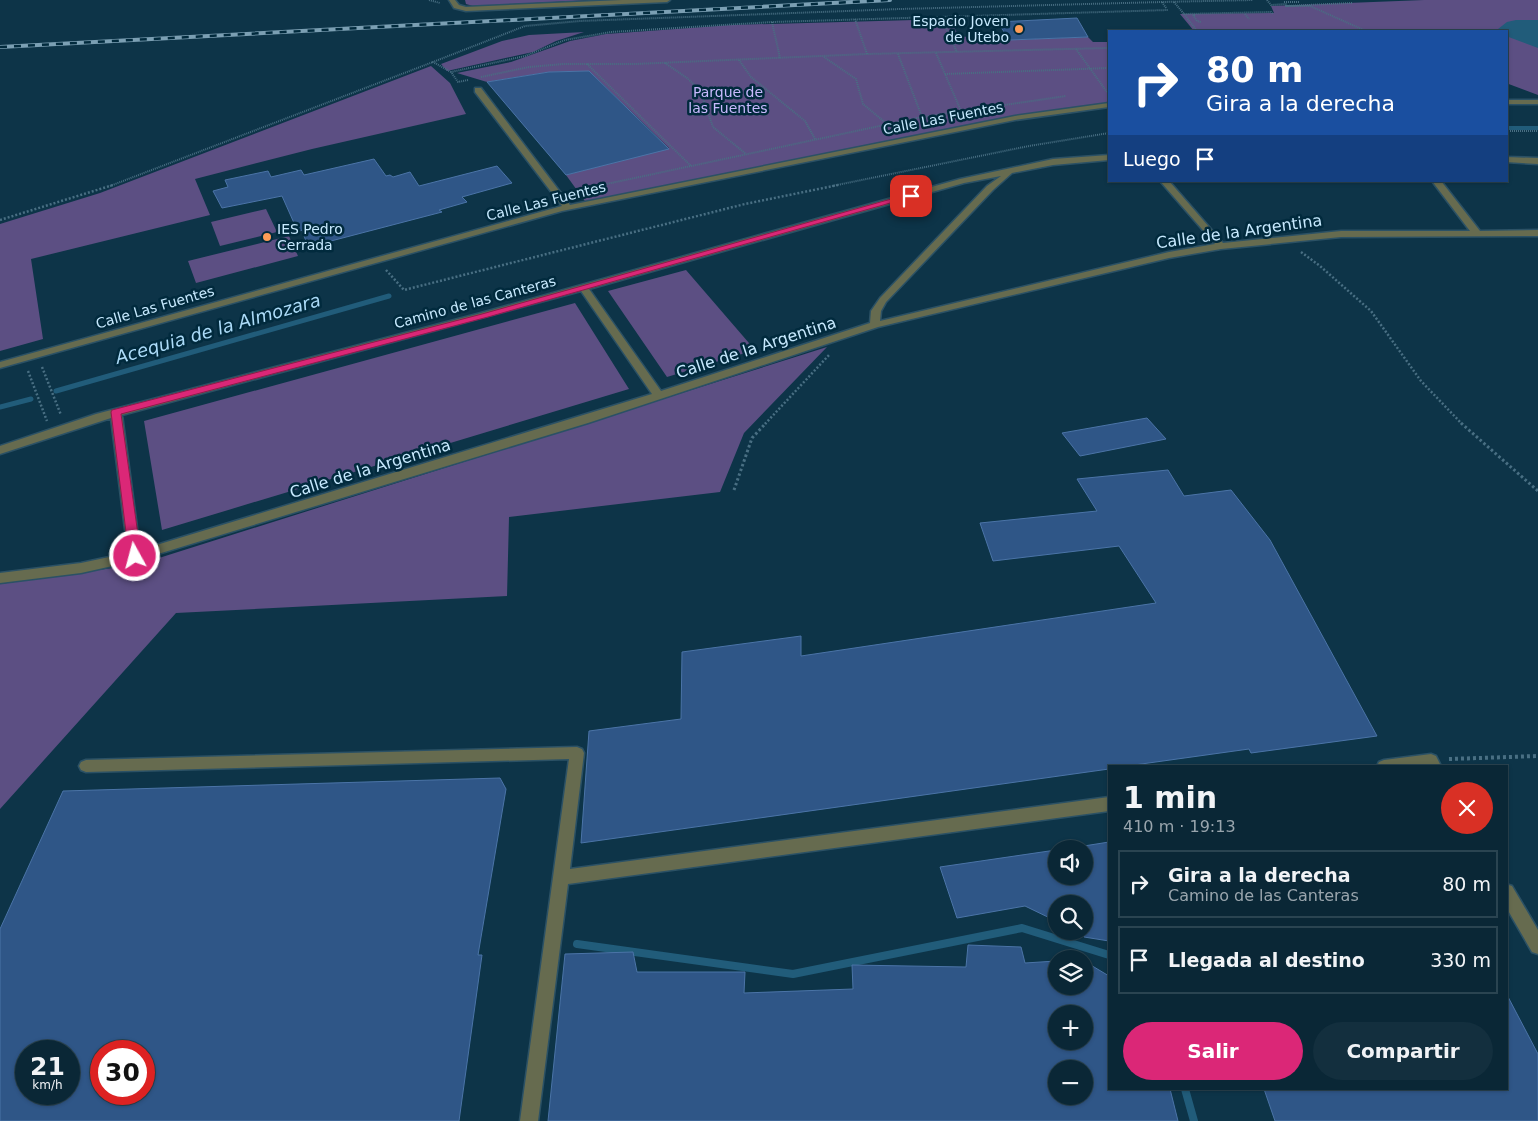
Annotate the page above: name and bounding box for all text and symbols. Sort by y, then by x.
place label: Espacio Joven de Utebo [912,13,1009,45]
marker: Espacio Joven de Utebo [1013,23,1025,35]
icon: right [1123,50,1188,115]
text: 80 m [1206,50,1303,90]
park label: Parque de las Fuentes [688,84,768,116]
text: Gira a la derecha [1206,91,1395,116]
street label: Calle Las Fuentes [881,98,1005,138]
icon: arrive [1191,145,1219,173]
text: Luego [1123,148,1181,170]
pin [890,175,932,217]
street label: Calle Las Fuentes [485,178,607,224]
icon: arrive [897,182,925,210]
street label: Calle de la Argentina [1155,210,1323,253]
place label: IES Pedro Cerrada [277,221,343,253]
marker: IES Pedro Cerrada [261,231,273,243]
street label: Camino de las Canteras [392,273,558,331]
street label: Calle Las Fuentes [94,282,216,332]
water label: Acequia de la Almozara [112,289,323,368]
street label: Calle de la Argentina [674,313,839,382]
street label: Calle de la Argentina [287,435,453,502]
position arrow [108,529,160,581]
text: 1 min [1123,780,1217,815]
button: close [1441,782,1493,834]
text: 410 m · 19:13 [1123,817,1236,836]
map controls [1048,840,1093,1105]
button: sound [1048,840,1093,885]
text: Gira a la derecha [1168,864,1351,886]
icon: right [1125,870,1153,898]
text: 80 m [1442,873,1491,895]
text: Camino de las Canteras [1168,886,1359,905]
button: search [1048,895,1093,940]
icon: arrive [1125,946,1153,974]
text: Llegada al destino [1168,949,1365,971]
text: 330 m [1430,949,1491,971]
button: layers [1048,950,1093,995]
button: + [1048,1005,1093,1050]
button: Salir [1123,1022,1303,1080]
button: Compartir [1313,1022,1493,1080]
speed limit sign: 30 [90,1040,155,1105]
text: 21 [30,1052,65,1081]
button: − [1048,1060,1093,1105]
text: km/h [32,1078,63,1092]

